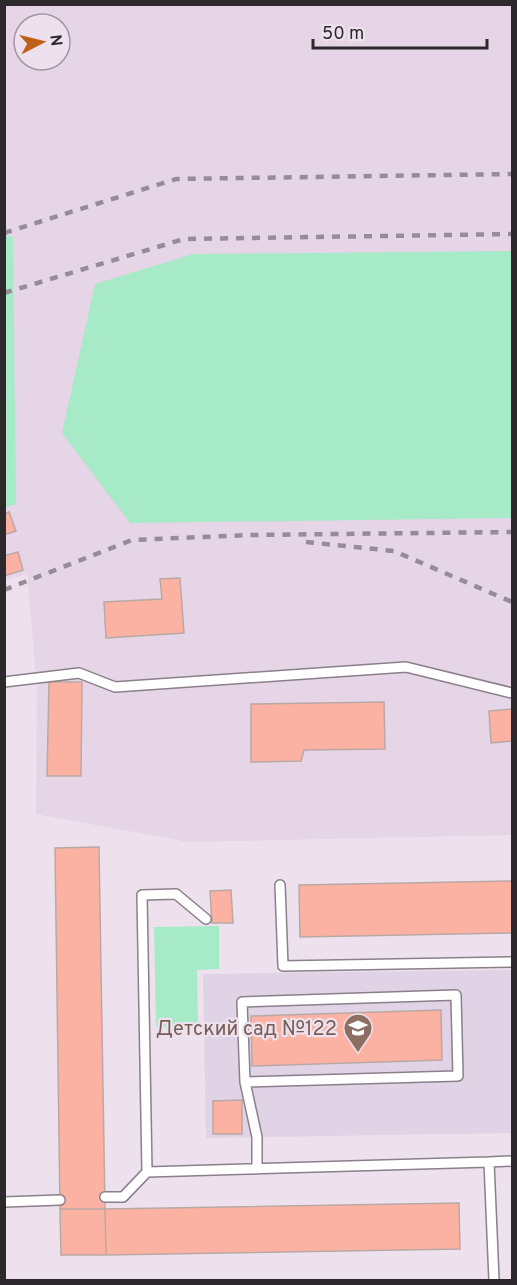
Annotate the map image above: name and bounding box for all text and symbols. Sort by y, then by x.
north arrow [12,12,72,72]
scale bar [313,12,487,50]
text: 50 m [322,23,364,46]
text: N [44,33,66,47]
school or university icon: Детский сад №122 [342,1012,374,1054]
place label: Детский сад №122 [156,1017,337,1043]

